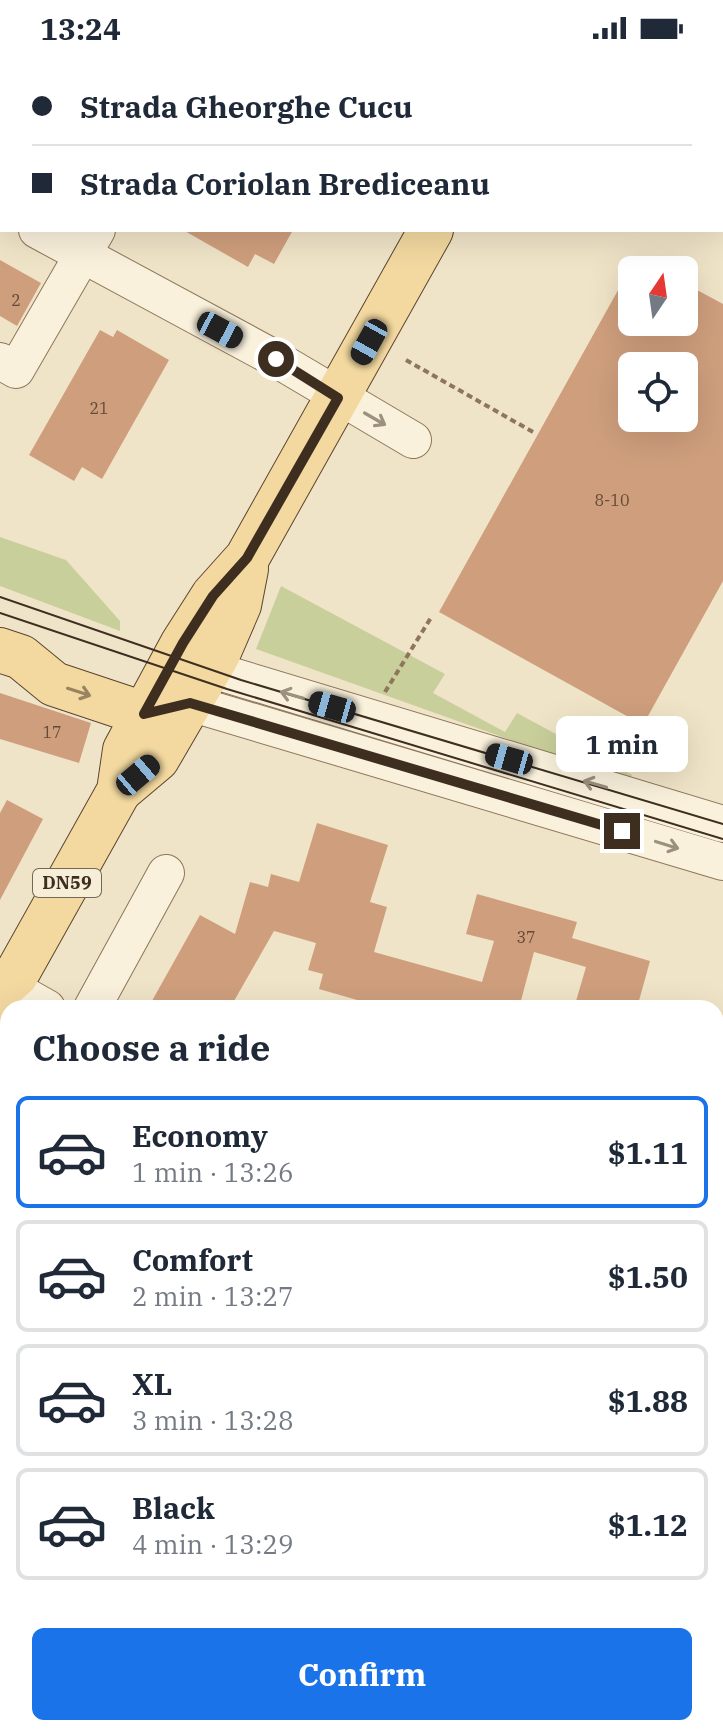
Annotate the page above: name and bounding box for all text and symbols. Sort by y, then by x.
text: 13:24 [40,9,121,48]
text: Strada Gheorghe Cucu [80,87,413,126]
text: Strada Coriolan Brediceanu [80,164,490,203]
north arrow [618,256,698,336]
map controls [618,256,698,432]
house number: 2 [11,290,21,310]
car [193,308,247,352]
car [347,315,391,369]
route start [258,341,294,377]
button: locate [618,352,698,432]
house number: 21 [89,398,109,418]
one-way arrow [363,411,386,427]
house number: 8-10 [594,490,630,510]
one-way arrow [66,686,91,701]
one-way arrow [279,687,305,702]
car [306,689,358,725]
callout: 1 min [556,715,688,771]
house number: 17 [42,722,62,742]
text: 1 min [586,727,658,761]
car [483,741,535,777]
car [112,750,164,800]
one-way arrow [583,776,609,791]
route end [604,813,640,849]
one-way arrow [654,839,679,853]
road number: DN59 [33,869,101,897]
house number: 37 [516,927,536,947]
text: Choose a ride [32,1024,271,1071]
icon: car [36,1116,108,1188]
text: Economy [132,1116,268,1155]
text: $1.11 [608,1133,688,1172]
text: 1 min · 13:26 [132,1155,294,1189]
icon: car [36,1240,108,1312]
text: Comfort [132,1240,253,1279]
text: $1.50 [608,1257,688,1296]
text: 2 min · 13:27 [132,1279,294,1313]
icon: car [36,1364,108,1436]
text: XL [132,1364,172,1403]
text: $1.88 [608,1381,688,1420]
text: 3 min · 13:28 [132,1403,294,1437]
icon: car [36,1488,108,1560]
text: Black [132,1488,215,1527]
text: $1.12 [608,1505,688,1544]
text: 4 min · 13:29 [132,1527,294,1561]
button: Confirm [32,1628,692,1720]

